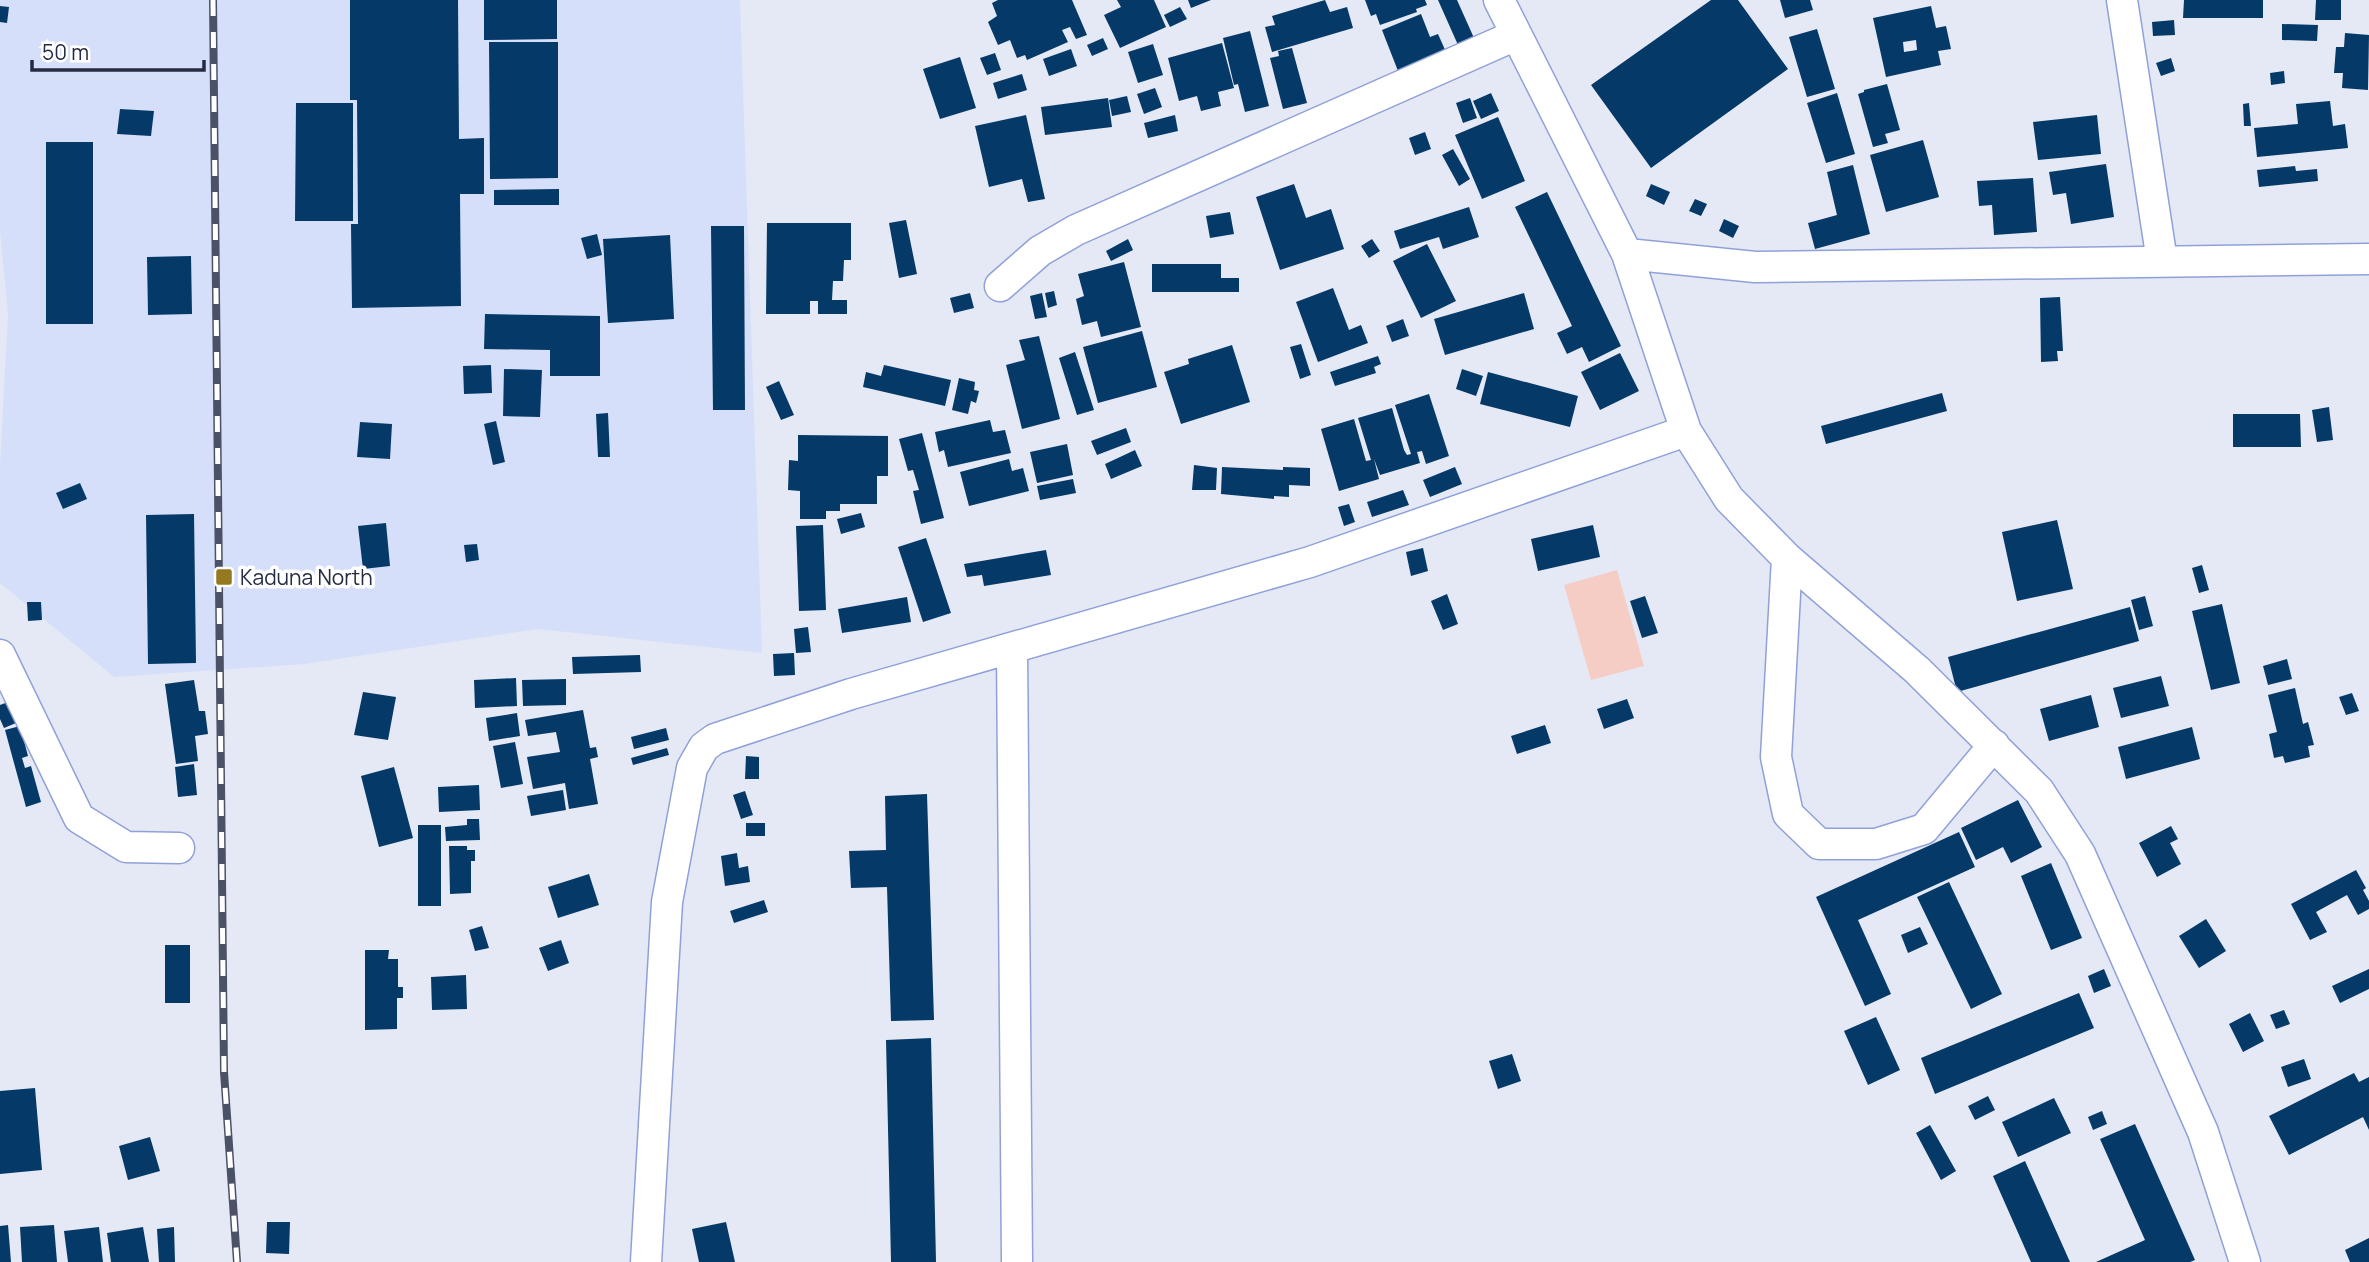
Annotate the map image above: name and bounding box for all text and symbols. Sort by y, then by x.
scale bar [32,28,203,72]
text: 50 m [42,38,89,66]
place label: Kaduna North [240,563,373,591]
marker: Kaduna North [214,567,234,587]

